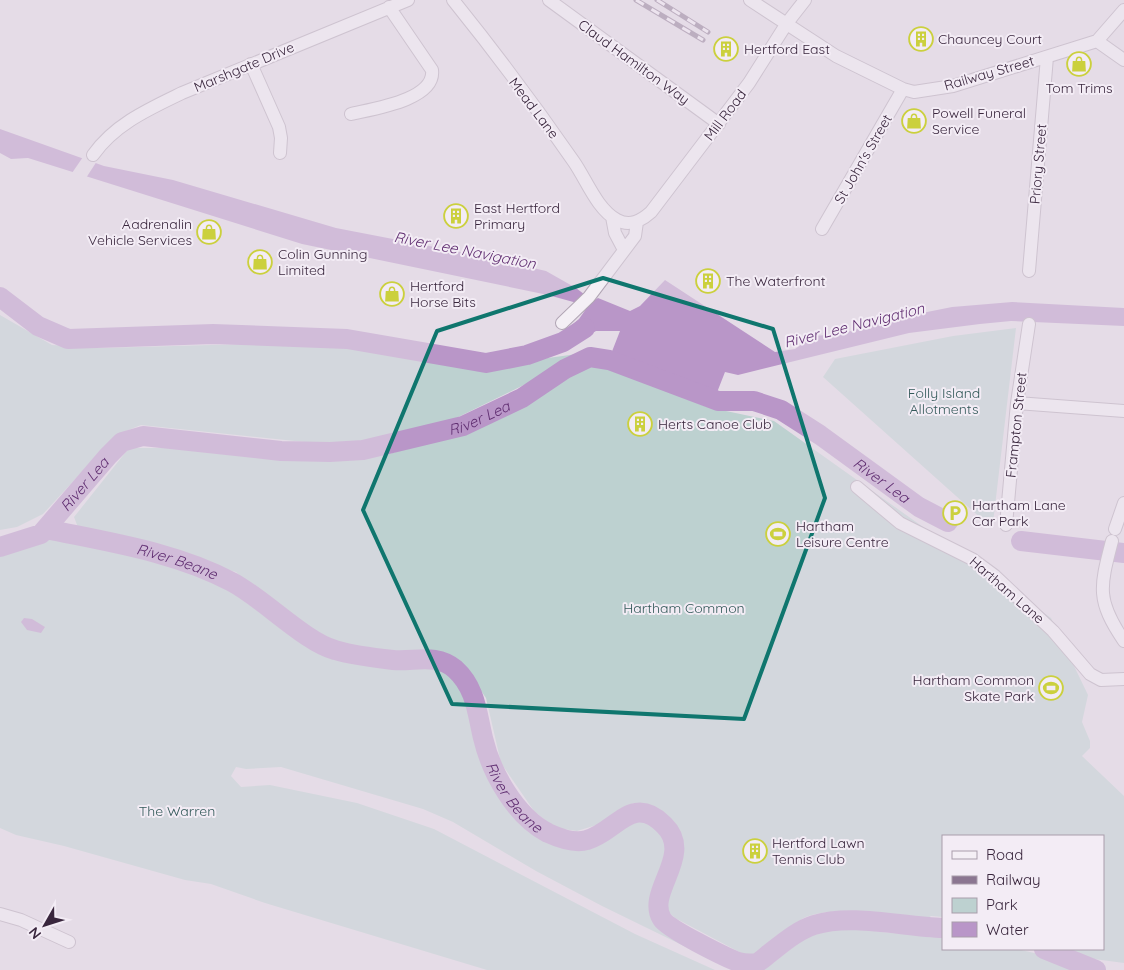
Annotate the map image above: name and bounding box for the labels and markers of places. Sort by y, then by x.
building icon: Chauncey Court [908,26,934,52]
place label: Chauncey Court [938,30,1042,48]
building icon: Hertford East [713,36,739,62]
place label: Hertford East [744,40,830,58]
shop icon: Tom Trims [1066,51,1092,77]
place label: Tom Trims [1045,79,1113,97]
place label: Powell Funeral Service [932,104,1026,138]
shop icon: Powell Funeral Service [901,108,927,134]
place label: East Hertford Primary [474,199,560,233]
building icon: East Hertford Primary [443,203,469,229]
place label: Aadrenalin Vehicle Services [88,215,192,249]
shop icon: Aadrenalin Vehicle Services [196,219,222,245]
place label: Colin Gunning Limited [278,245,367,279]
shop icon: Colin Gunning Limited [247,249,273,275]
building icon: The Waterfront [695,268,721,294]
place label: The Waterfront [726,272,826,290]
place label: Hertford Horse Bits [410,277,476,311]
shop icon: Hertford Horse Bits [379,281,405,307]
building icon: Herts Canoe Club [627,411,653,437]
place label: Herts Canoe Club [658,415,771,433]
place label: Hartham Lane Car Park [972,496,1066,530]
parking icon: Hartham Lane Car Park [942,500,968,526]
place label: Hartham Leisure Centre [796,517,889,551]
sports icon: Hartham Leisure Centre [765,521,791,547]
place label: Hartham Common Skate Park [913,671,1034,705]
sports icon: Hartham Common Skate Park [1038,675,1064,701]
place label: Hertford Lawn Tennis Club [772,834,865,868]
building icon: Hertford Lawn Tennis Club [742,838,768,864]

